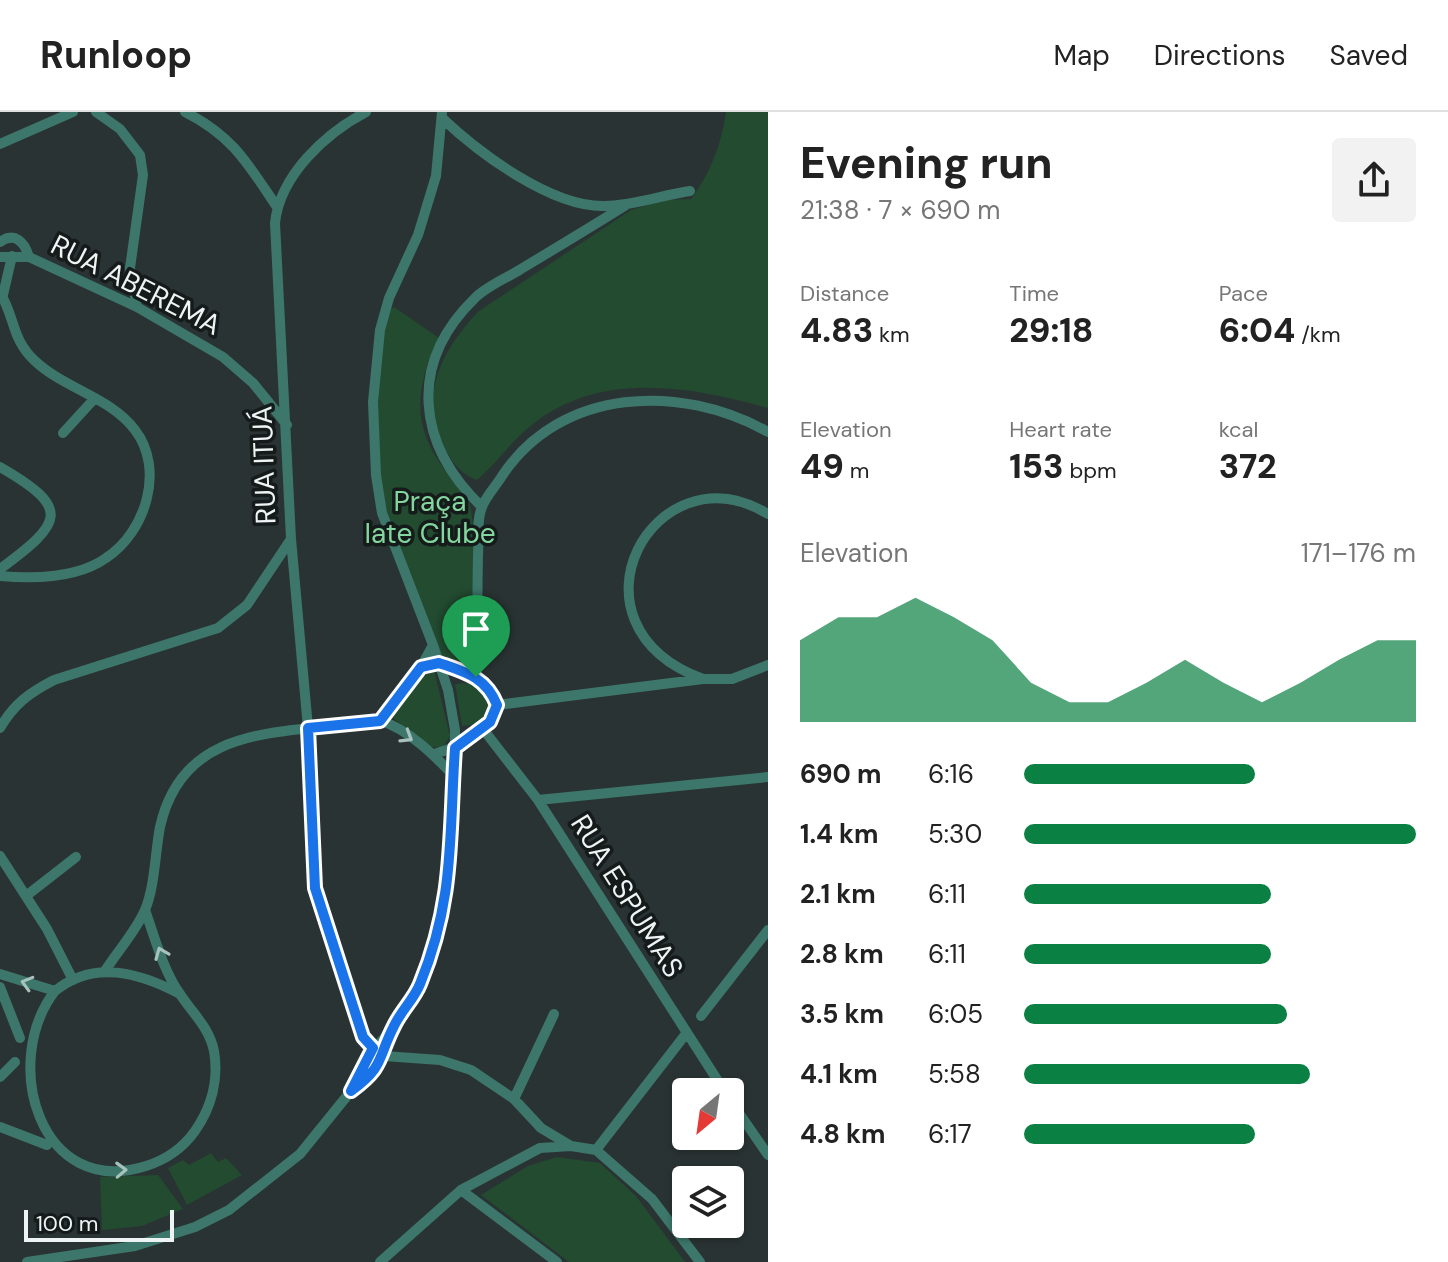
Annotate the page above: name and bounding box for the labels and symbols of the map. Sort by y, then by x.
street label: RUA ABEREMA [45,226,227,344]
street label: RUA ITUÁ [243,405,285,525]
park label: Praça Iate Clube [364,483,496,552]
pin [442,595,510,677]
one-way arrow [398,727,413,743]
street label: RUA ESPUMAS [562,808,692,984]
one-way arrow [154,947,170,961]
one-way arrow [21,976,35,992]
north arrow [672,1078,744,1150]
one-way arrow [115,1162,128,1179]
scale bar [24,1206,174,1242]

